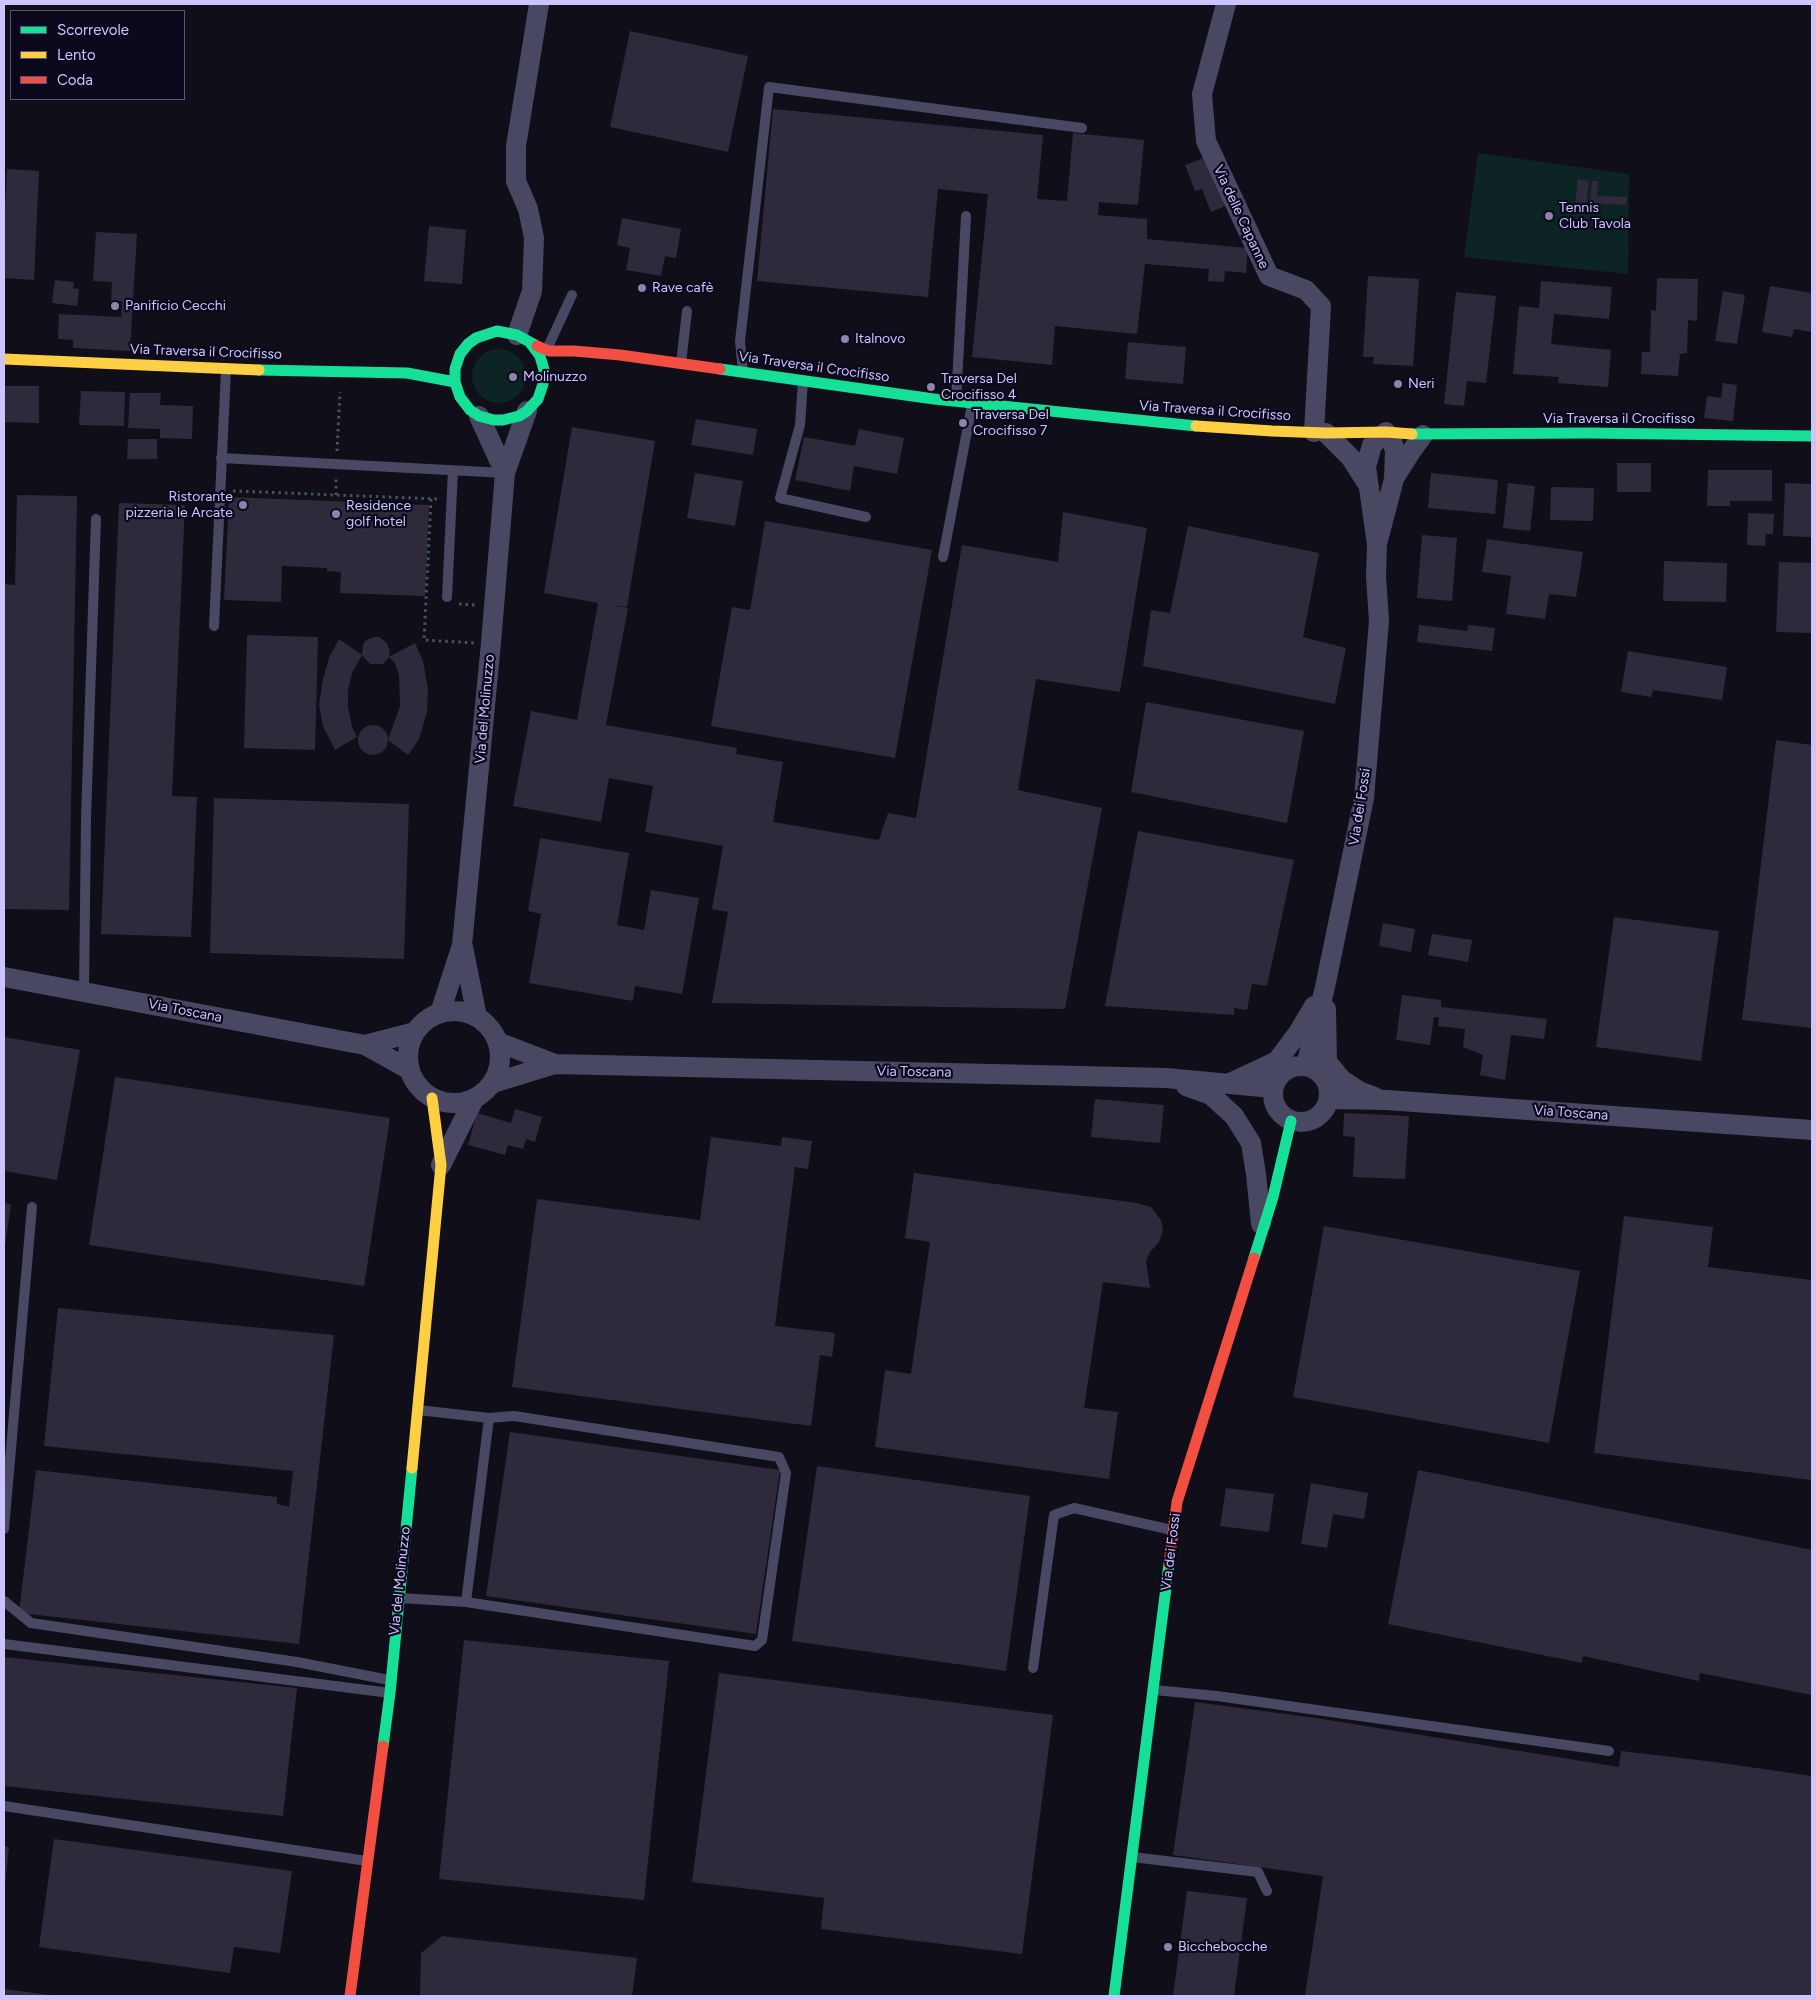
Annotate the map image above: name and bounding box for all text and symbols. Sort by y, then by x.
legend [10,10,185,100]
text: Scorrevole [57,21,129,39]
text: Lento [57,46,96,64]
text: Coda [57,71,93,89]
street label: Via delle Capanne [1210,162,1272,272]
place label: Tennis Club Tavola [1559,200,1631,232]
marker: Tennis Club Tavola [1543,210,1555,222]
place label: Rave cafè [652,280,714,296]
marker: Rave cafè [636,282,648,294]
place label: Panificio Cecchi [125,298,226,314]
marker: Panificio Cecchi [109,300,121,312]
place label: Italnovo [855,331,905,347]
marker: Italnovo [839,333,851,345]
street label: Via Traversa il Crocifisso [130,341,282,363]
street label: Via Traversa il Crocifisso [738,348,890,386]
place label: Molinuzzo [523,369,587,385]
marker: Molinuzzo [507,371,519,383]
place label: Traversa Del Crocifisso 4 [941,371,1017,404]
place label: Neri [1408,376,1434,392]
marker: Neri [1392,378,1404,390]
marker: Traversa Del Crocifisso 4 [925,381,937,393]
street label: Via Traversa il Crocifisso [1139,397,1291,425]
place label: Traversa Del Crocifisso 7 [973,407,1049,440]
street label: Via Traversa il Crocifisso [1543,411,1695,427]
marker: Traversa Del Crocifisso 7 [957,417,969,429]
place label: Ristorante pizzeria le Arcate [126,489,233,522]
place label: Residence golf hotel [346,498,411,530]
marker: Ristorante pizzeria le Arcate [237,499,249,511]
marker: Residence golf hotel [330,508,342,520]
street label: Via del Molinuzzo [472,654,498,764]
street label: Via dei Fossi [1346,767,1374,847]
street label: Via Toscana [147,996,223,1026]
street label: Via Toscana [876,1063,952,1081]
street label: Via Toscana [1533,1102,1609,1124]
street label: Via dei Fossi [1158,1512,1184,1592]
street label: Via del Molinuzzo [386,1526,414,1636]
place label: Bicchebocche [1178,1939,1267,1955]
marker: Bicchebocche [1162,1941,1174,1953]

